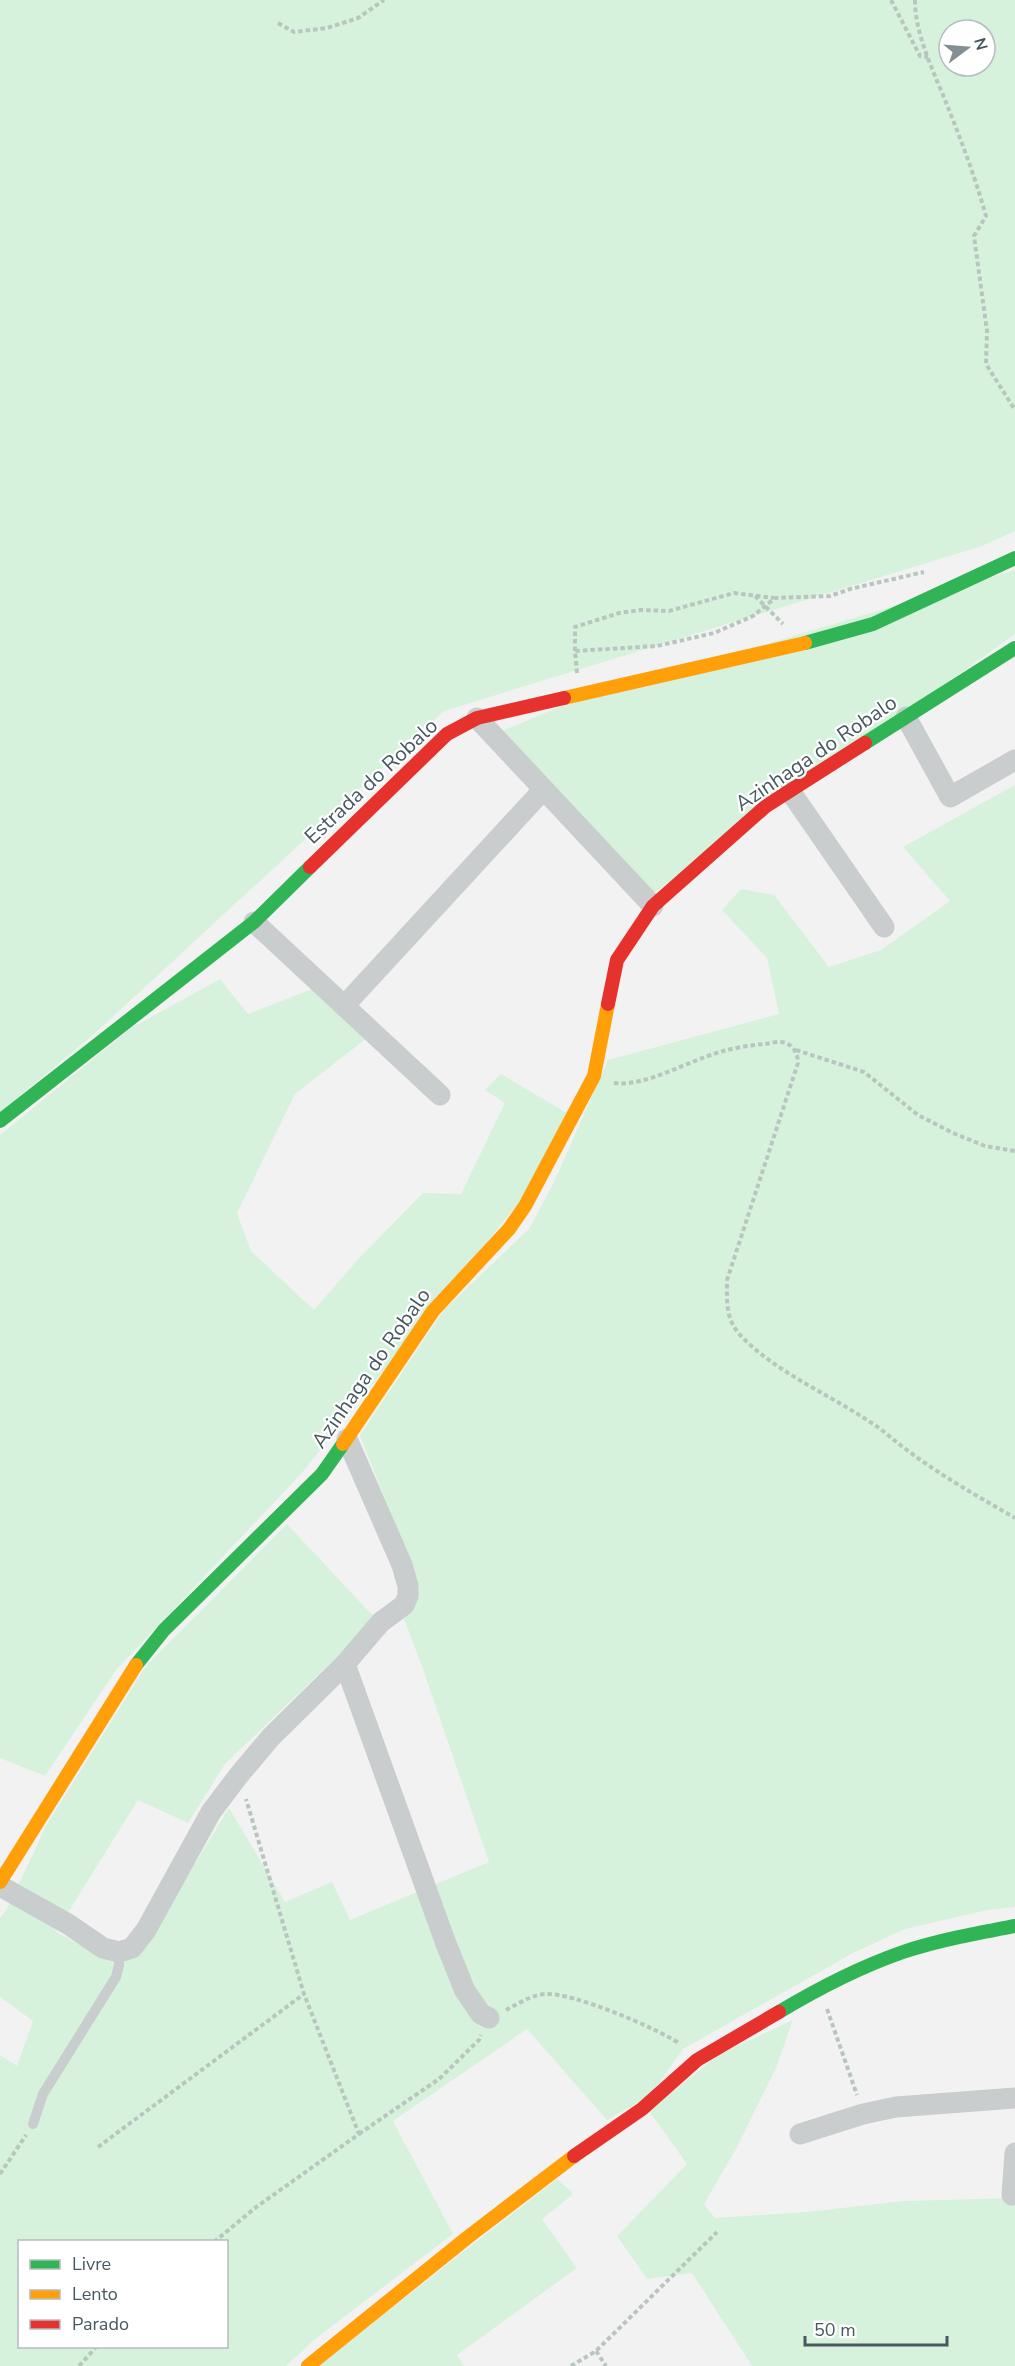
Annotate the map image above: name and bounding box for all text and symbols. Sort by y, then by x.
north arrow [937,18,997,78]
text: N [968,35,993,53]
street label: Azinhaga do Robalo [730,688,902,818]
street label: Estrada do Robalo [298,712,444,850]
street label: Azinhaga do Robalo [305,1282,437,1454]
legend [18,2240,228,2348]
text: Livre [72,2252,111,2276]
text: Lento [72,2282,118,2306]
scale bar [805,2309,948,2347]
text: Parado [72,2312,129,2336]
text: 50 m [814,2318,856,2342]

